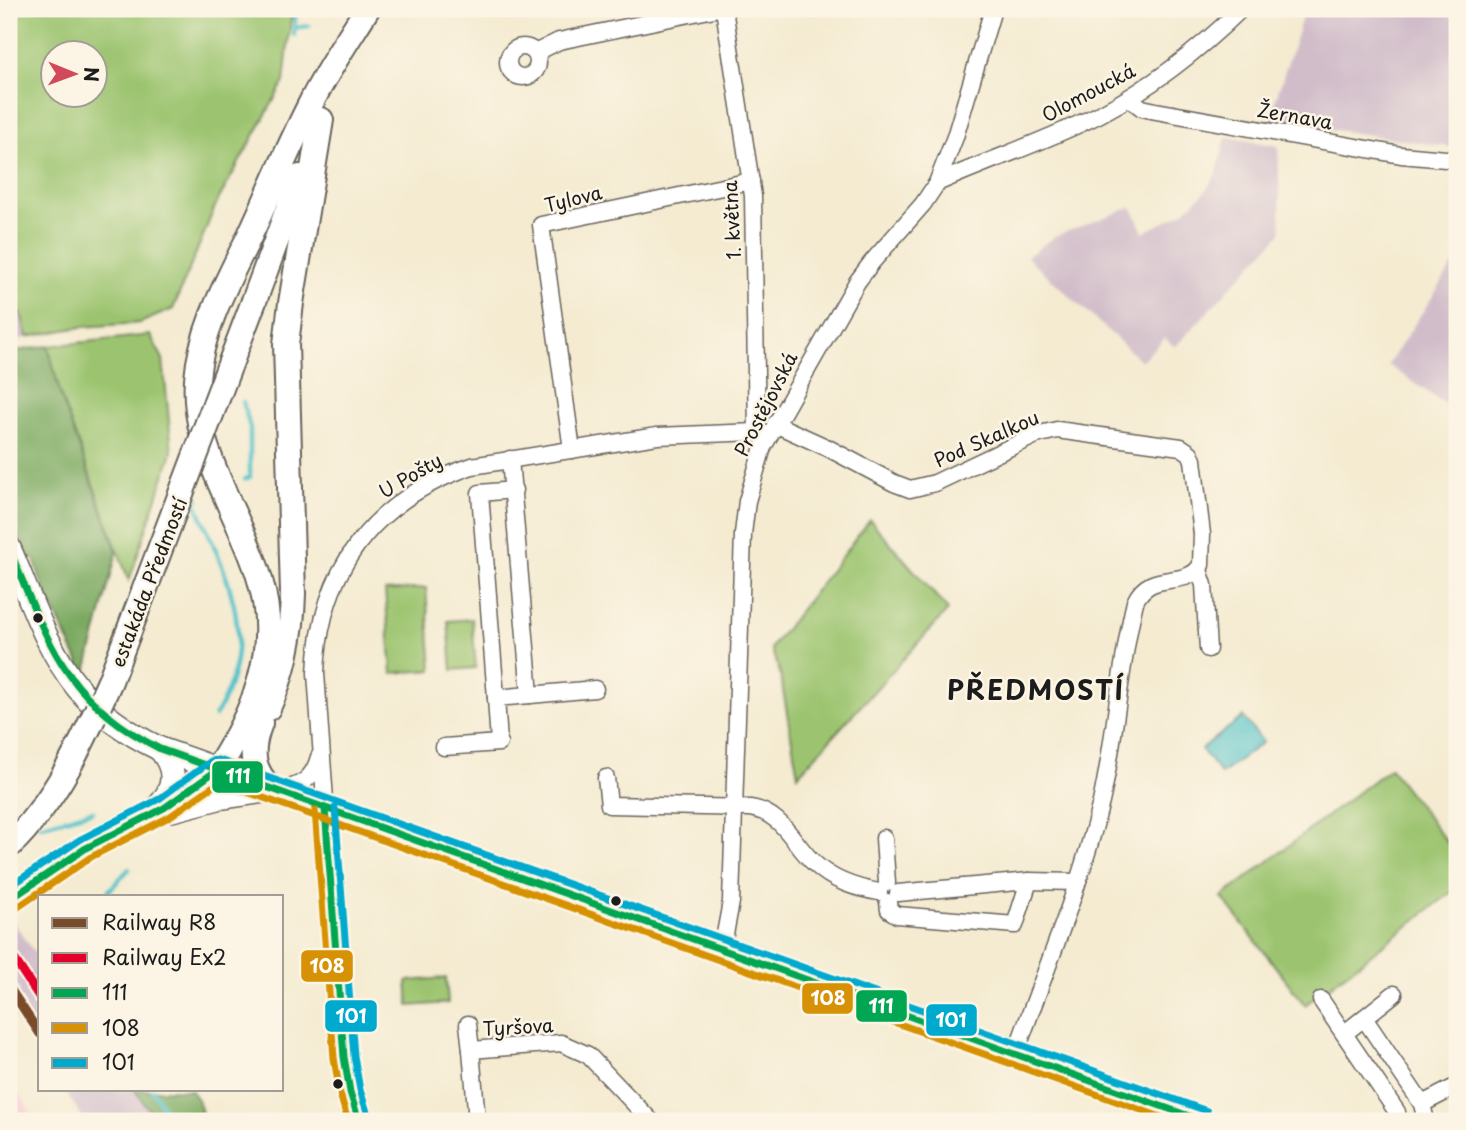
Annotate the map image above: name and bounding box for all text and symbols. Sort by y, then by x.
north arrow [38,38,108,108]
street label: Olomoucká [1036,56,1140,128]
text: N [78,67,106,82]
street label: Žernava [1255,95,1335,135]
street label: Tylova [541,177,605,219]
street label: 1. května [715,180,747,260]
street label: Prostějovská [727,347,803,461]
street label: Pod Skalkou [929,402,1043,474]
street label: U Pošty [373,446,447,504]
street label: estakáda Předmostí [103,493,193,671]
unlabelled marker [31,611,45,625]
district label: PŘEDMOSTÍ [947,670,1125,709]
line badge: 111 [211,760,264,794]
text: 111 [225,761,251,789]
unlabelled marker [609,894,623,908]
legend [38,895,284,1092]
text: Railway R8 [102,905,216,937]
text: Railway Ex2 [102,940,227,972]
line badge: 108 [300,949,354,983]
text: 108 [309,951,345,979]
text: 111 [102,975,128,1007]
line badge: 108 [801,982,854,1015]
text: 108 [810,983,846,1011]
line badge: 111 [855,989,908,1023]
text: 111 [868,991,894,1019]
line badge: 101 [324,999,378,1033]
text: 101 [335,1001,367,1029]
line badge: 101 [925,1003,978,1037]
text: 101 [935,1005,967,1033]
street label: Tyršova [482,1010,555,1042]
text: 108 [102,1011,140,1043]
text: 101 [102,1045,135,1077]
unlabelled marker [331,1077,345,1091]

